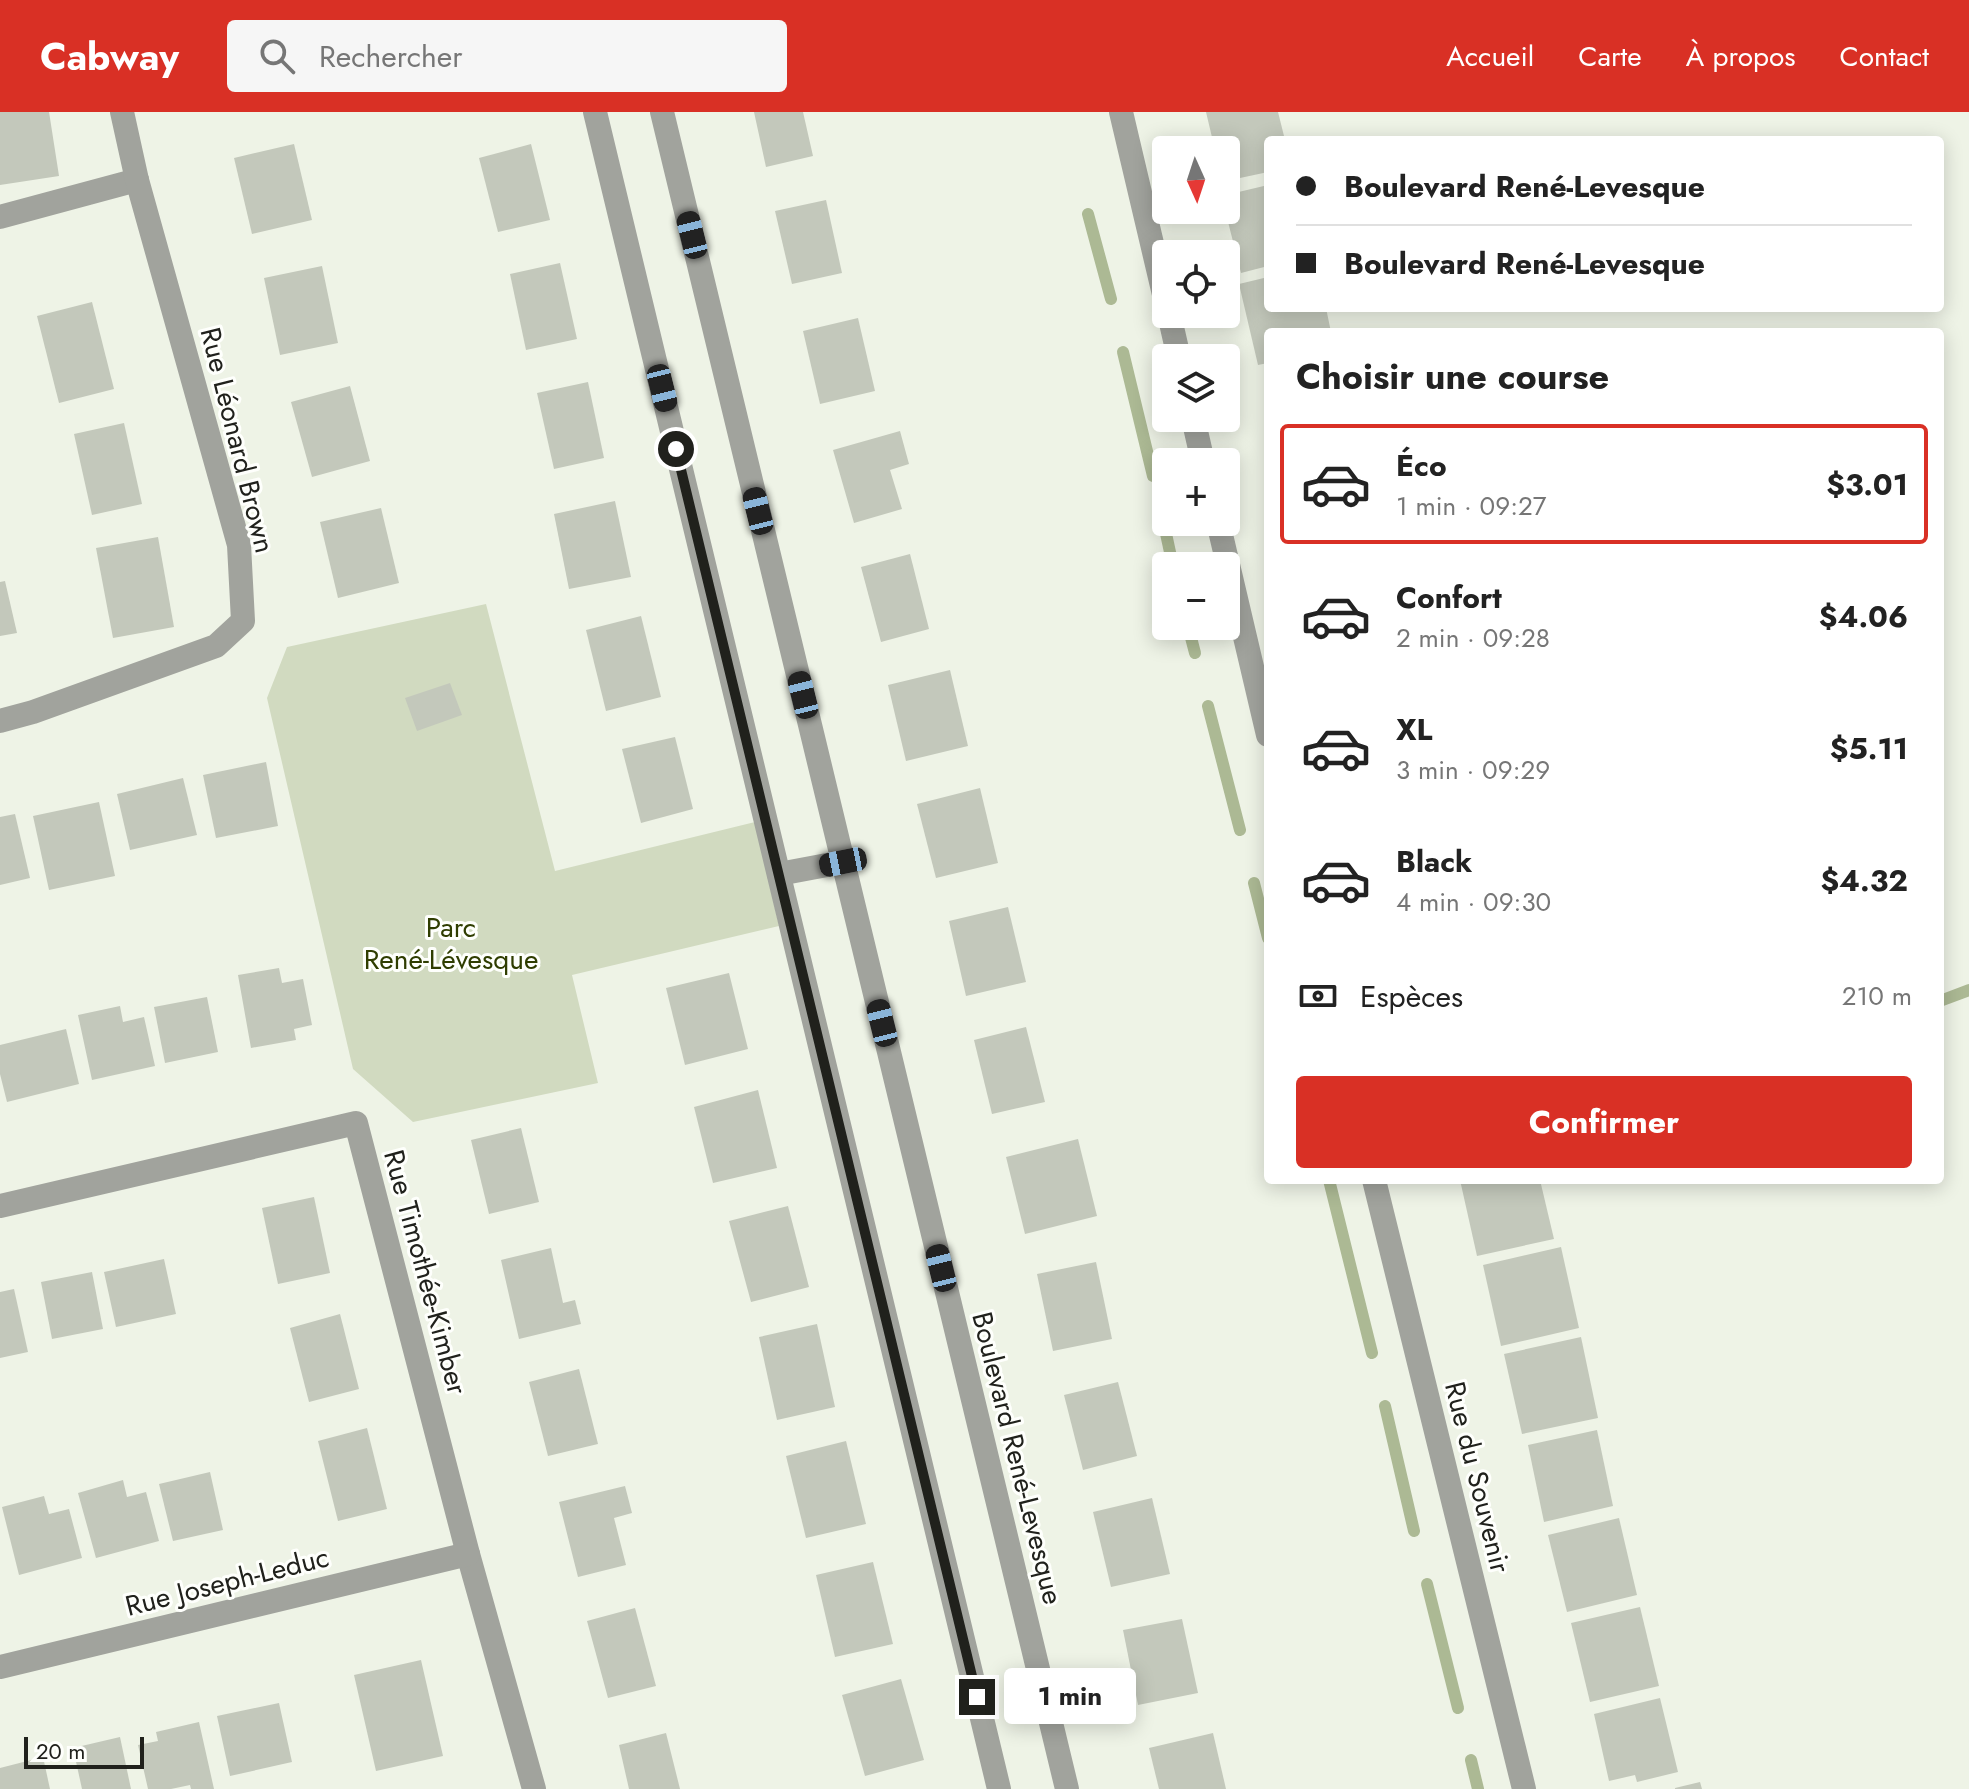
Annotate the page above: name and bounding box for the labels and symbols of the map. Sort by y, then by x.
north arrow [1152,136,1240,224]
car [675,209,709,261]
street label: Rue Léonard Brown [190,323,285,557]
car [645,362,679,414]
route start [658,431,694,467]
car [741,485,775,537]
car [786,669,820,721]
car [817,846,869,878]
park label: Parc René-Lévesque [364,907,538,980]
car [865,997,899,1049]
street label: Rue Timothée-Kimber [373,1145,478,1399]
car [924,1242,958,1294]
street label: Boulevard René-Levesque [961,1308,1074,1609]
street label: Rue du Souvenir [1434,1377,1521,1577]
street label: Rue Joseph-Leduc [121,1536,333,1627]
callout: 1 min [1005,1669,1137,1725]
route end [959,1679,995,1715]
scale bar [24,1733,144,1769]

